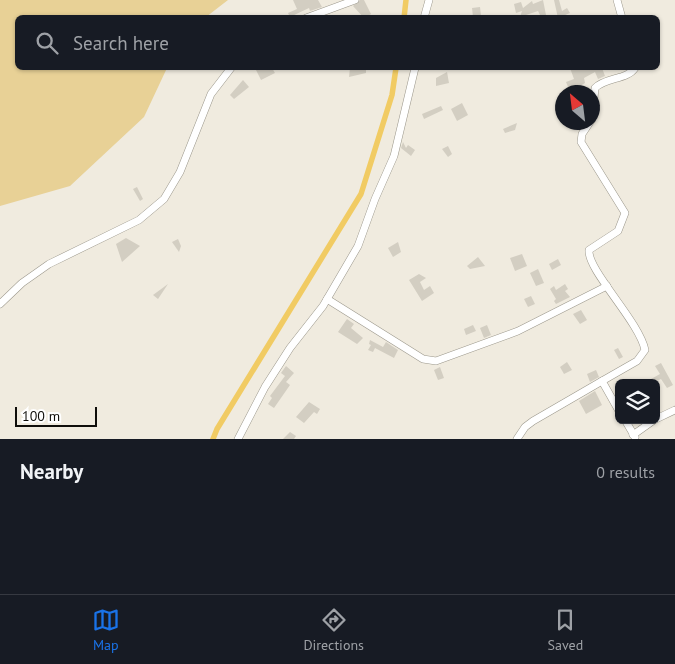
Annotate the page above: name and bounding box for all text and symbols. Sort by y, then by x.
search box [15,15,660,70]
icon: search [33,29,61,57]
text: Search here [73,31,169,55]
north arrow [555,85,600,130]
map controls [615,379,660,424]
button: layers [615,379,660,424]
scale bar [15,404,98,427]
text: 100 m [22,407,60,425]
text: Nearby [20,458,83,485]
text: 0 results [596,462,655,482]
tab: Map [92,606,120,654]
tab: Directions [303,606,364,654]
tab: Saved [548,606,583,654]

